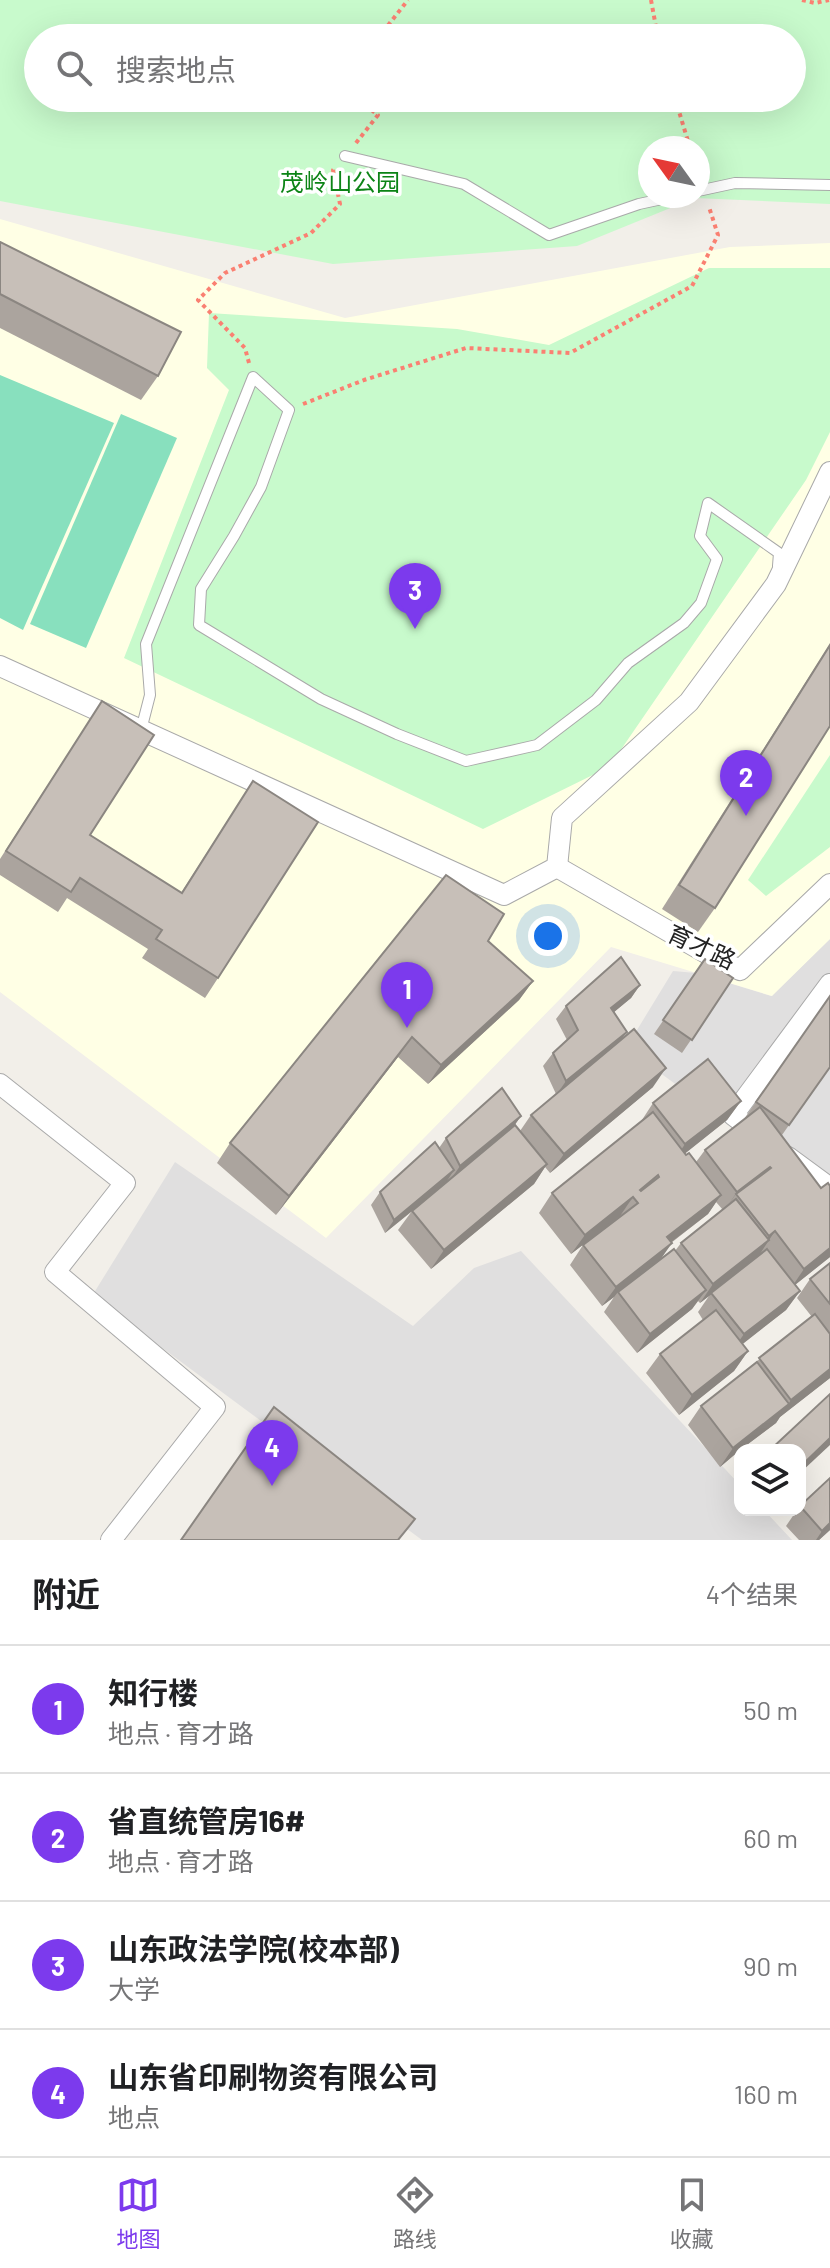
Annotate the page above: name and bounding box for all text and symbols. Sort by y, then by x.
search box [24,24,806,112]
icon: search [52,46,96,90]
text: 搜索地点 [116,51,236,87]
north arrow [638,136,710,208]
park label: 茂岭山公园 [280,167,400,196]
pin: 3 [389,563,441,629]
pin: 2 [720,750,772,816]
your location [528,916,568,956]
street label: 育才路 [663,918,741,974]
pin: 1 [381,962,433,1028]
pin: 4 [246,1420,298,1486]
map controls [734,1444,806,1516]
button: layers [734,1444,806,1516]
text: 附近 [32,1573,100,1614]
text: 4个结果 [706,1578,798,1609]
text: 知行楼 [108,1674,198,1710]
text: 1 [53,1694,63,1725]
text: 50 m [743,1694,798,1725]
text: 地点 · 育才路 [108,1717,254,1748]
text: 省直统管房16# [108,1802,305,1838]
text: 2 [51,1822,65,1853]
text: 60 m [743,1822,798,1853]
text: 地点 · 育才路 [108,1845,254,1876]
text: 山东政法学院(校本部) [108,1930,399,1966]
text: 3 [51,1950,65,1981]
text: 90 m [743,1950,798,1981]
text: 大学 [108,1973,160,2004]
text: 山东省印刷物资有限公司 [108,2058,438,2094]
text: 4 [50,2078,66,2109]
text: 160 m [734,2078,798,2109]
text: 地点 [108,2101,160,2132]
tab: 地图 [116,2173,160,2253]
tab: 路线 [393,2173,437,2253]
tab: 收藏 [670,2173,714,2253]

